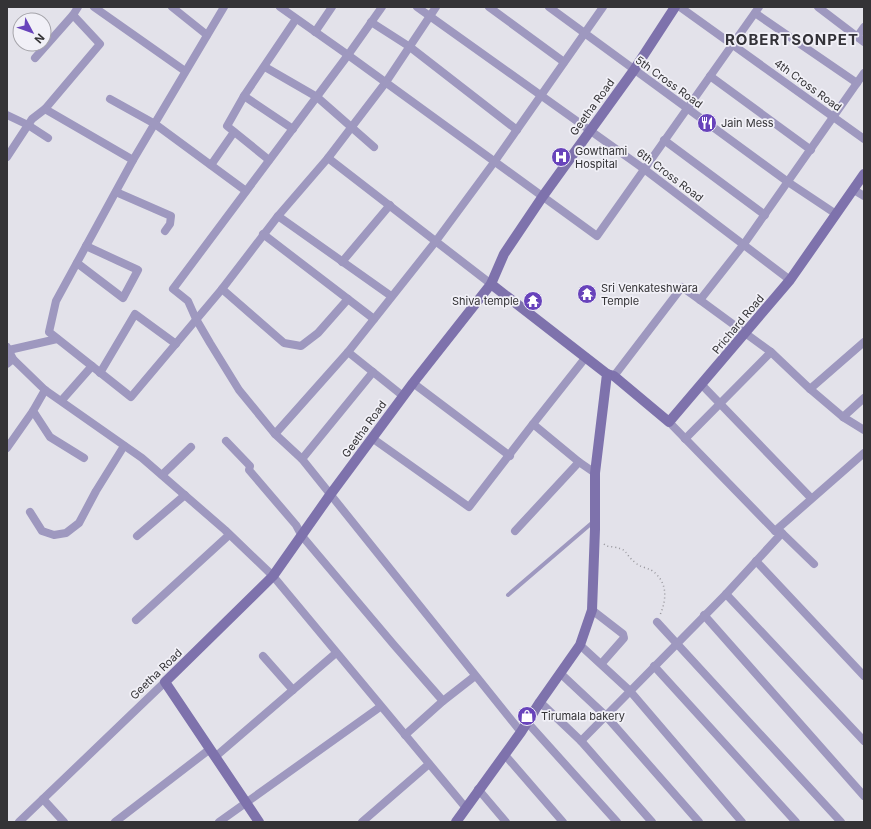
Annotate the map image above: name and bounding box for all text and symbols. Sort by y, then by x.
north arrow [12,12,52,52]
district label: ROBERTSONPET [725,30,859,49]
text: N [32,31,48,46]
street label: 5th Cross Road [633,53,705,111]
street label: 4th Cross Road [771,56,845,114]
street label: Geetha Road [567,76,617,138]
restaurant icon: Jain Mess [696,112,718,134]
place label: Jain Mess [721,116,774,130]
place label: Gowthami Hospital [575,144,627,171]
street label: 6th Cross Road [634,145,706,205]
hospital icon: Gowthami Hospital [550,146,572,168]
place label: Sri Venkateshwara Temple [601,281,698,308]
temple icon: Sri Venkateshwara Temple [576,283,598,305]
temple icon: Shiva temple [522,290,544,312]
street label: Prichard Road [709,291,767,357]
place label: Shiva temple [452,294,519,308]
street label: Geetha Road [339,398,389,460]
street label: Geetha Road [127,646,185,702]
shop icon: Tirumala bakery [516,705,538,727]
place label: Tirumala bakery [541,709,625,723]

